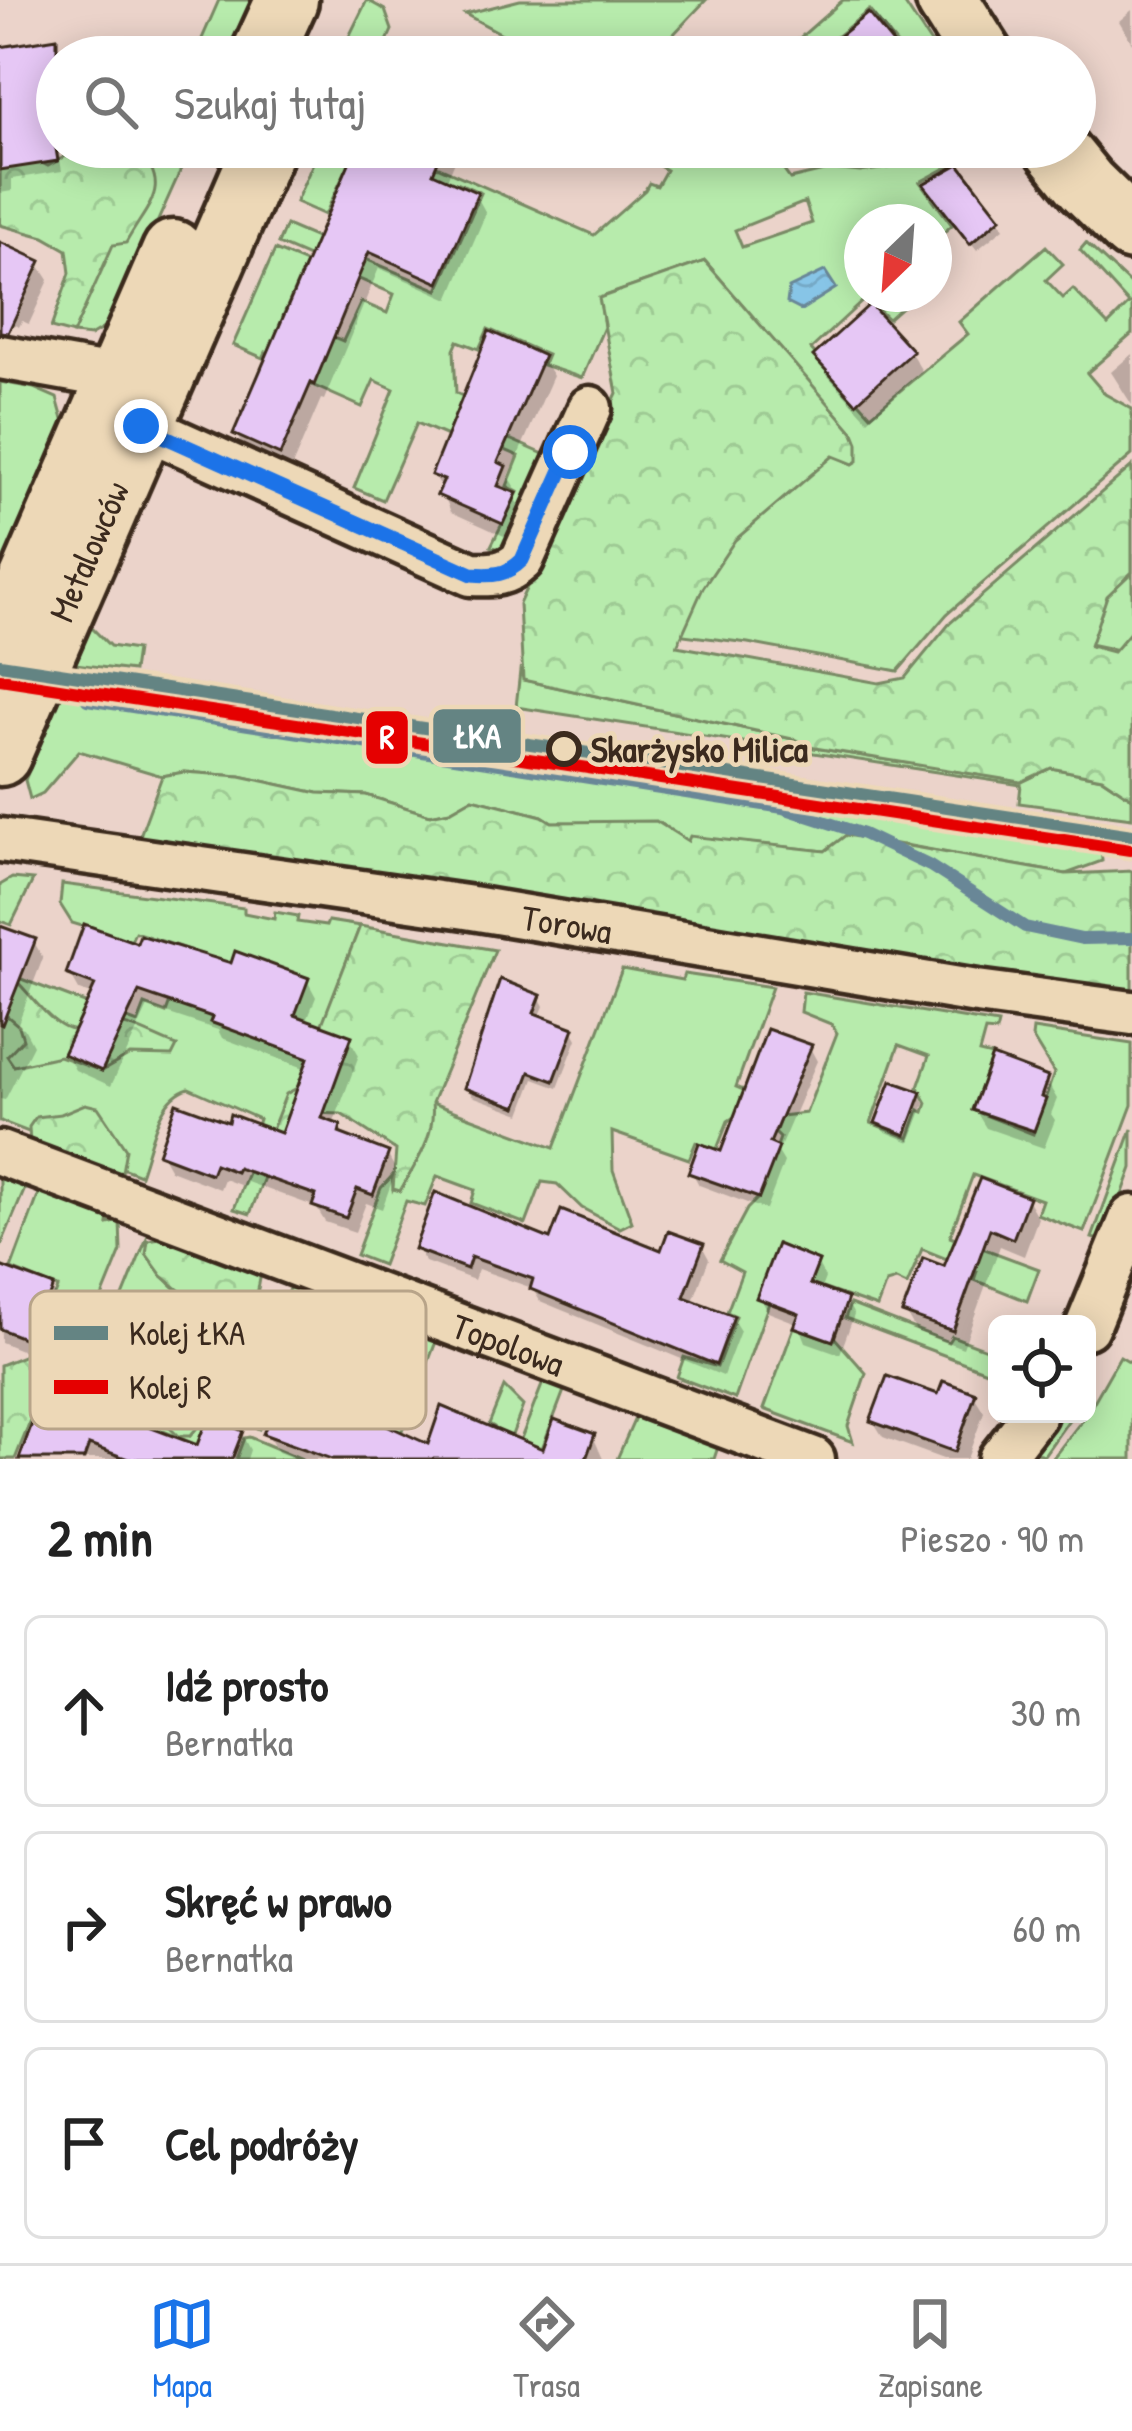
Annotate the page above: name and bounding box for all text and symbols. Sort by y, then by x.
search box [36,36,1096,168]
icon: search [78,69,144,135]
text: Szukaj tutaj [174,72,366,133]
north arrow [844,204,952,312]
route end [114,399,168,453]
route start [543,425,597,479]
street label: Metalowców [36,473,140,629]
line badge: ŁKA [431,707,523,765]
line badge: R [364,709,410,766]
text: ŁKA [453,714,502,758]
text: R [380,715,395,759]
place label: Skarżysko Milica [591,724,808,774]
marker: Skarżysko Milica [548,733,580,765]
street label: Torowa [518,892,616,955]
legend [30,1291,426,1429]
street label: Topolowa [445,1300,571,1387]
text: Kolej ŁKA [129,1311,245,1355]
map controls [988,1315,1096,1423]
button: locate [988,1315,1096,1423]
text: Kolej R [129,1365,212,1409]
text: 2 min [48,1503,153,1572]
text: Pieszo · 90 m [901,1511,1084,1564]
text: Idź prosto [165,1654,328,1715]
icon: ahead [51,1678,117,1744]
text: 30 m [1011,1685,1081,1738]
text: Bernatka [165,1715,293,1768]
text: Skręć w prawo [165,1870,392,1931]
icon: right [51,1894,117,1960]
text: 60 m [1012,1901,1081,1954]
text: Bernatka [165,1931,293,1984]
icon: arrive [51,2110,117,2176]
text: Cel podróży [165,2113,359,2174]
tab: Mapa [149,2291,215,2407]
tab: Trasa [513,2291,580,2407]
tab: Zapisane [878,2291,983,2407]

